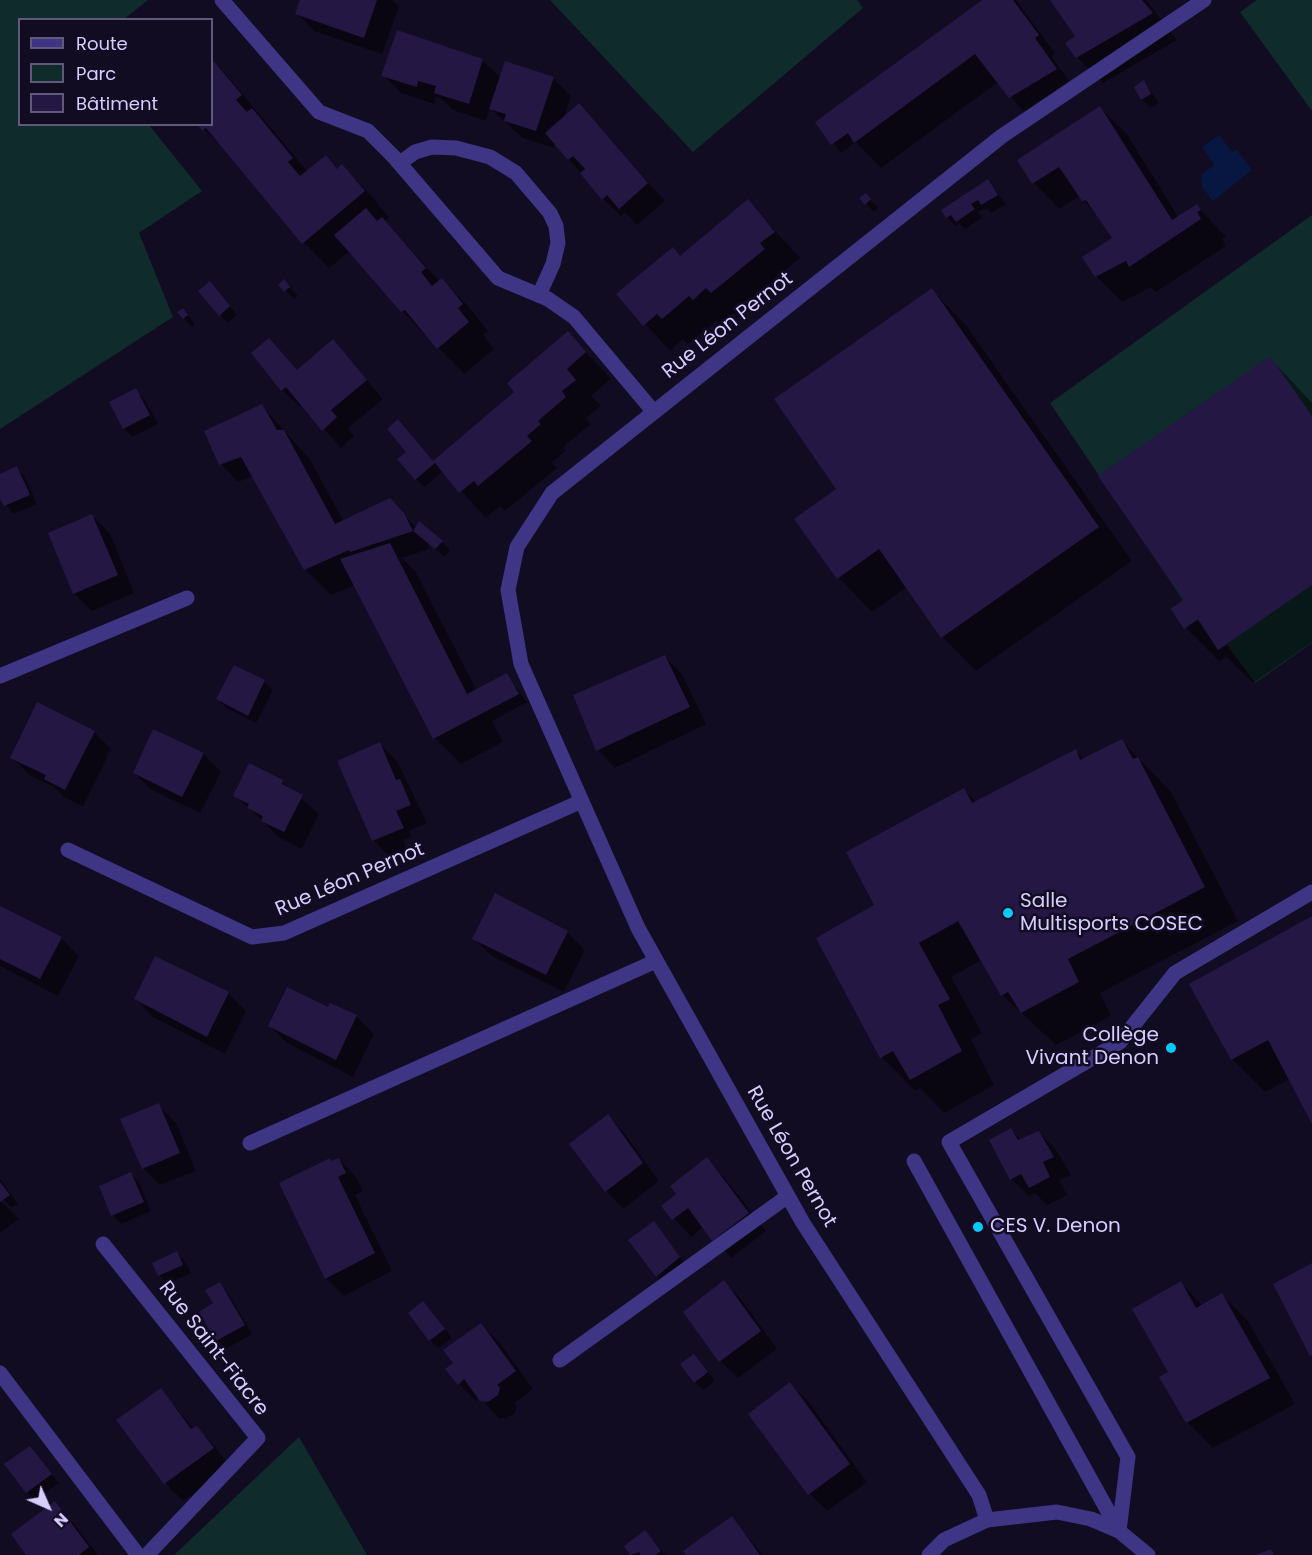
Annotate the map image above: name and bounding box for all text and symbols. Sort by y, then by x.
legend [18,18,213,126]
text: Route [76,31,128,56]
text: Parc [76,61,116,86]
text: Bâtiment [76,91,158,116]
street label: Rue Léon Pernot [658,268,798,384]
street label: Rue Léon Pernot [272,838,428,922]
place label: Salle Multisports COSEC [1020,890,1203,937]
marker: Salle Multisports COSEC [1001,906,1015,920]
place label: Collège Vivant Denon [1025,1024,1159,1071]
marker: Collège Vivant Denon [1164,1041,1178,1055]
street label: Rue Léon Pernot [741,1082,841,1232]
place label: CES V. Denon [990,1215,1121,1239]
marker: CES V. Denon [971,1220,985,1234]
street label: Rue Saint-Fiacre [153,1277,273,1421]
north arrow [18,1477,78,1537]
text: N [49,1508,73,1532]

